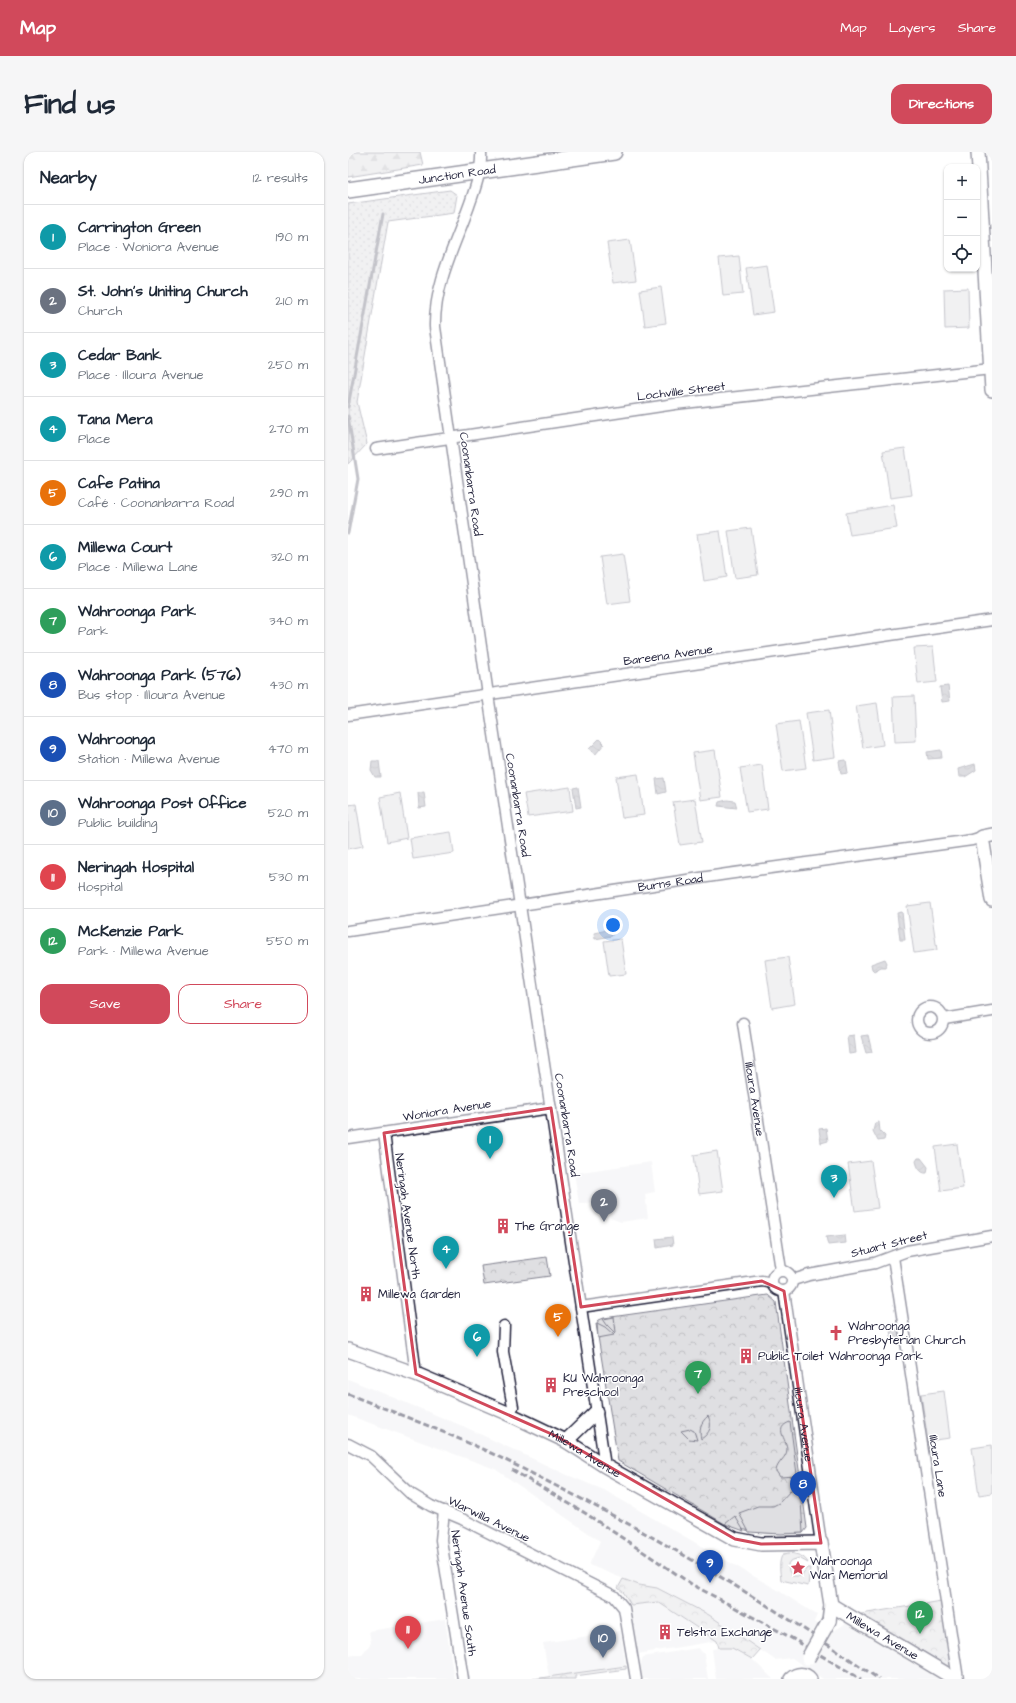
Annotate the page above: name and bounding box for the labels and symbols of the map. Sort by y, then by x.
street label: Junction Road [417,161,497,189]
street label: Lochville Street [636,378,726,405]
street label: Coonanbarra Road [455,431,486,537]
street label: Bareena Avenue [622,641,714,670]
street label: Coonanbarra Road [501,752,534,858]
street label: Burns Road [637,870,704,896]
your location [603,915,623,935]
street label: Illoura Avenue [740,1061,768,1138]
street label: Coonanbarra Road [550,1072,583,1178]
street label: Woniora Avenue [402,1095,493,1126]
pin: 1 [477,1126,503,1159]
street label: Neringah Avenue North [389,1152,425,1280]
pin: 3 [821,1165,847,1198]
pin: 2 [591,1189,617,1222]
building icon: The Grange [494,1217,512,1235]
place label: The Grange [515,1218,580,1236]
street label: Stuart Street [849,1227,929,1262]
pin: 4 [433,1236,459,1269]
building icon: Millewa Garden [357,1285,375,1303]
place label: Millewa Garden [378,1286,460,1303]
pin: 5 [545,1304,571,1337]
place label: Wahroonga Presbyterian Church [848,1318,966,1350]
pin: 6 [464,1324,490,1357]
church icon: Wahroonga Presbyterian Church [827,1324,845,1342]
building icon: Public Toilet Wahroonga Park [737,1347,755,1365]
place label: Public Toilet Wahroonga Park [758,1348,924,1366]
pin: 7 [685,1361,711,1394]
place label: KU Wahroonga Preschool [563,1370,644,1401]
building icon: KU Wahroonga Preschool [542,1376,560,1394]
street label: Illoura Avenue [789,1386,817,1463]
street label: Millewa Avenue [546,1426,624,1482]
street label: Illoura Lane [924,1434,951,1499]
pin: 8 [790,1471,816,1504]
street label: Warwilla Avenue [445,1492,533,1547]
street label: Neringah Avenue South [445,1529,481,1657]
pin: 9 [697,1550,723,1583]
place label: Wahroonga War Memorial [810,1553,888,1584]
place icon: Wahroonga War Memorial [789,1559,807,1577]
pin: 12 [907,1601,933,1634]
street label: Millewa Avenue [843,1608,922,1665]
pin: 11 [395,1616,421,1649]
building icon: Telstra Exchange [656,1623,674,1641]
place label: Telstra Exchange [677,1624,773,1642]
pin: 10 [590,1625,616,1658]

